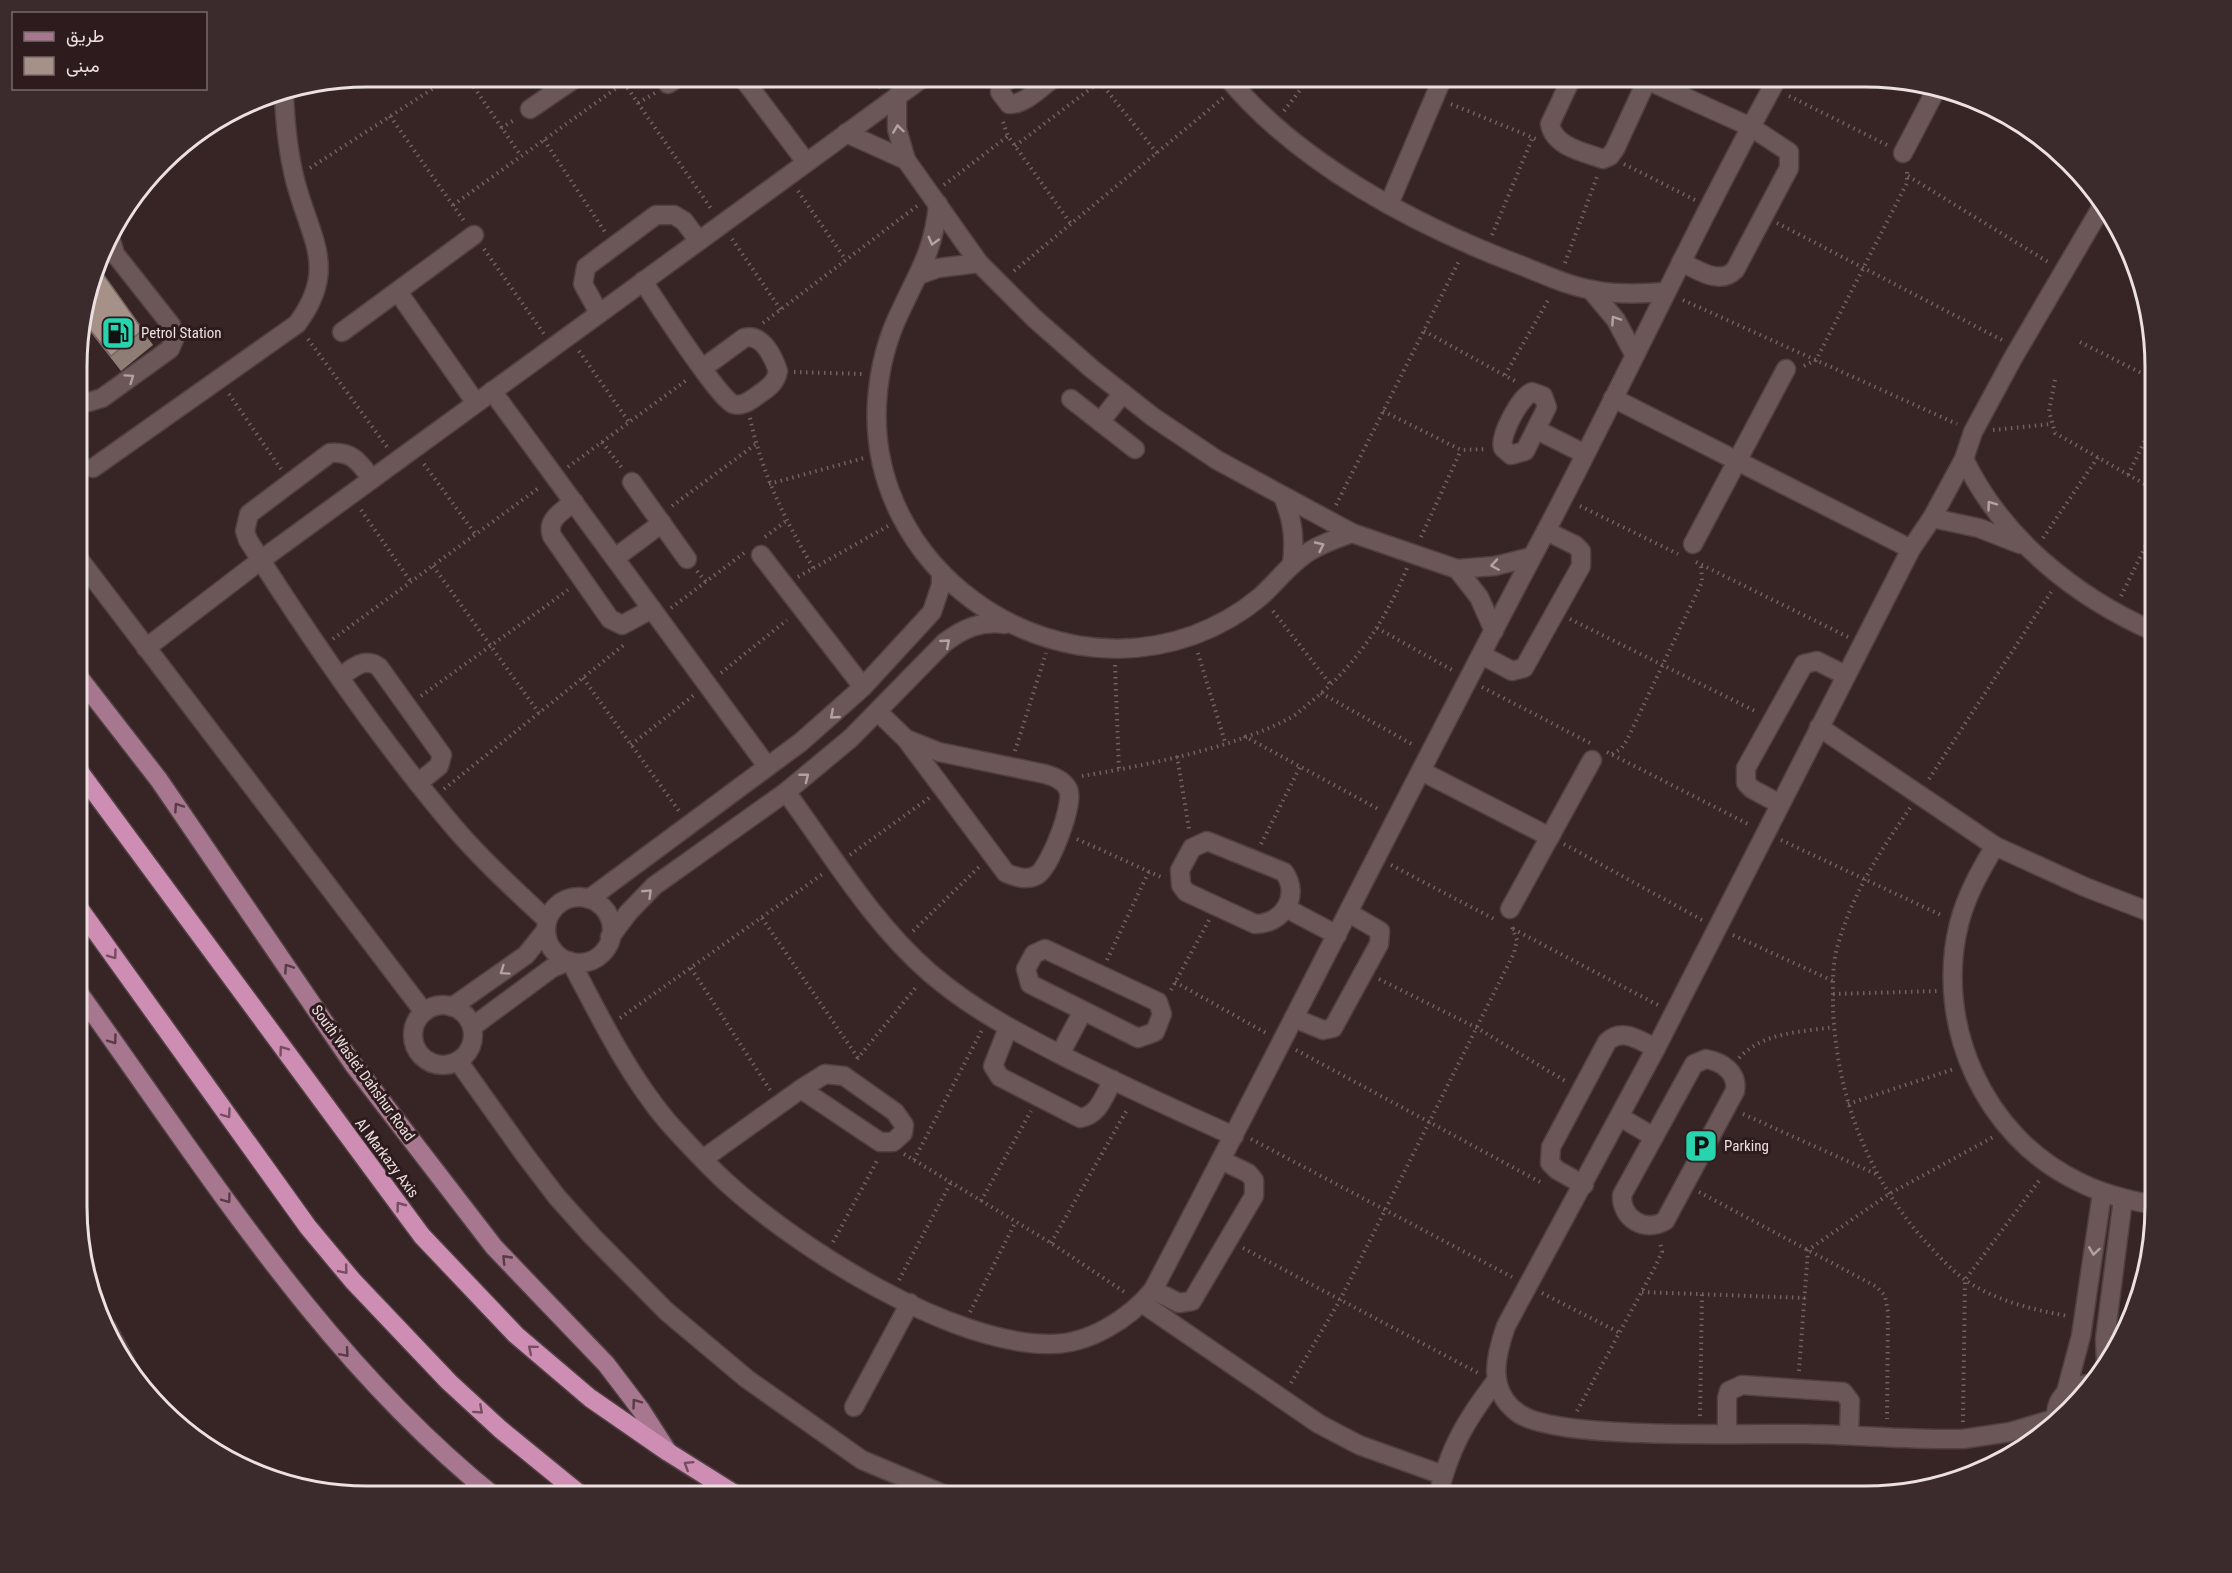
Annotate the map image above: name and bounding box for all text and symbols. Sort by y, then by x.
legend [12,12,207,90]
text: طريق [66,25,104,47]
text: مبنى [66,55,100,77]
one-way arrow [892,124,905,133]
one-way arrow [927,236,940,246]
fuel station icon: Petrol Station [100,315,136,351]
one-way arrow [1611,316,1622,327]
place label: Petrol Station [141,324,222,342]
one-way arrow [123,374,134,385]
one-way arrow [1987,501,1998,512]
one-way arrow [1314,541,1325,553]
one-way arrow [1490,559,1499,571]
one-way arrow [939,639,950,650]
one-way arrow [830,708,841,719]
one-way arrow [798,773,809,784]
one-way arrow [174,803,185,814]
one-way arrow [641,889,652,900]
one-way arrow [106,949,117,960]
one-way arrow [284,964,295,975]
one-way arrow [500,964,511,975]
street label: South Waslet Dahshur Road [308,1001,418,1145]
one-way arrow [106,1034,117,1045]
one-way arrow [279,1045,290,1056]
one-way arrow [220,1107,231,1118]
street label: Al Markazy Axis [351,1115,423,1201]
parking icon: Parking [1683,1128,1719,1164]
place label: Parking [1724,1137,1769,1155]
one-way arrow [220,1192,231,1203]
one-way arrow [396,1201,407,1212]
one-way arrow [2088,1246,2100,1255]
one-way arrow [502,1255,513,1266]
one-way arrow [336,1263,347,1274]
one-way arrow [528,1345,539,1356]
one-way arrow [338,1346,349,1357]
one-way arrow [632,1399,643,1410]
one-way arrow [473,1403,483,1414]
one-way arrow [684,1461,694,1473]

